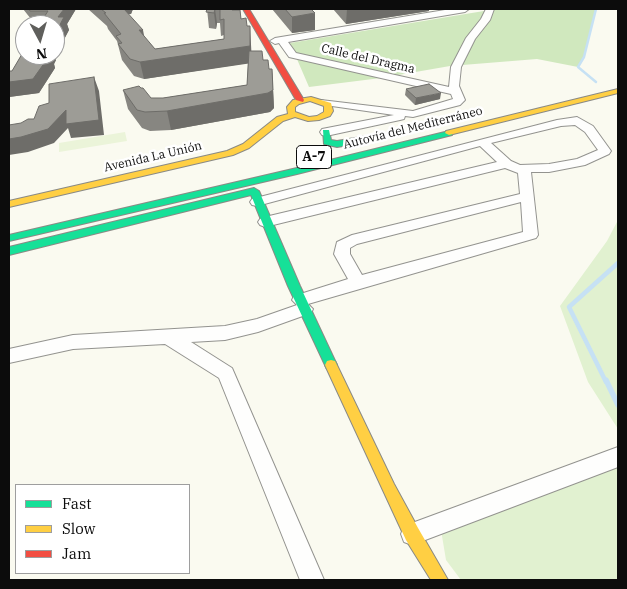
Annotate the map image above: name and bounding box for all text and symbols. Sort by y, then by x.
north arrow [15,15,65,65]
street label: Calle del Dragma [320,41,416,77]
text: N [35,44,48,63]
street label: Autovía del Mediterráneo [342,104,484,152]
street label: Avenida La Unión [103,139,203,175]
road number: A-7 [296,146,332,168]
legend [15,484,190,574]
text: Fast [62,494,92,513]
text: Slow [62,519,95,538]
text: Jam [62,544,91,563]

